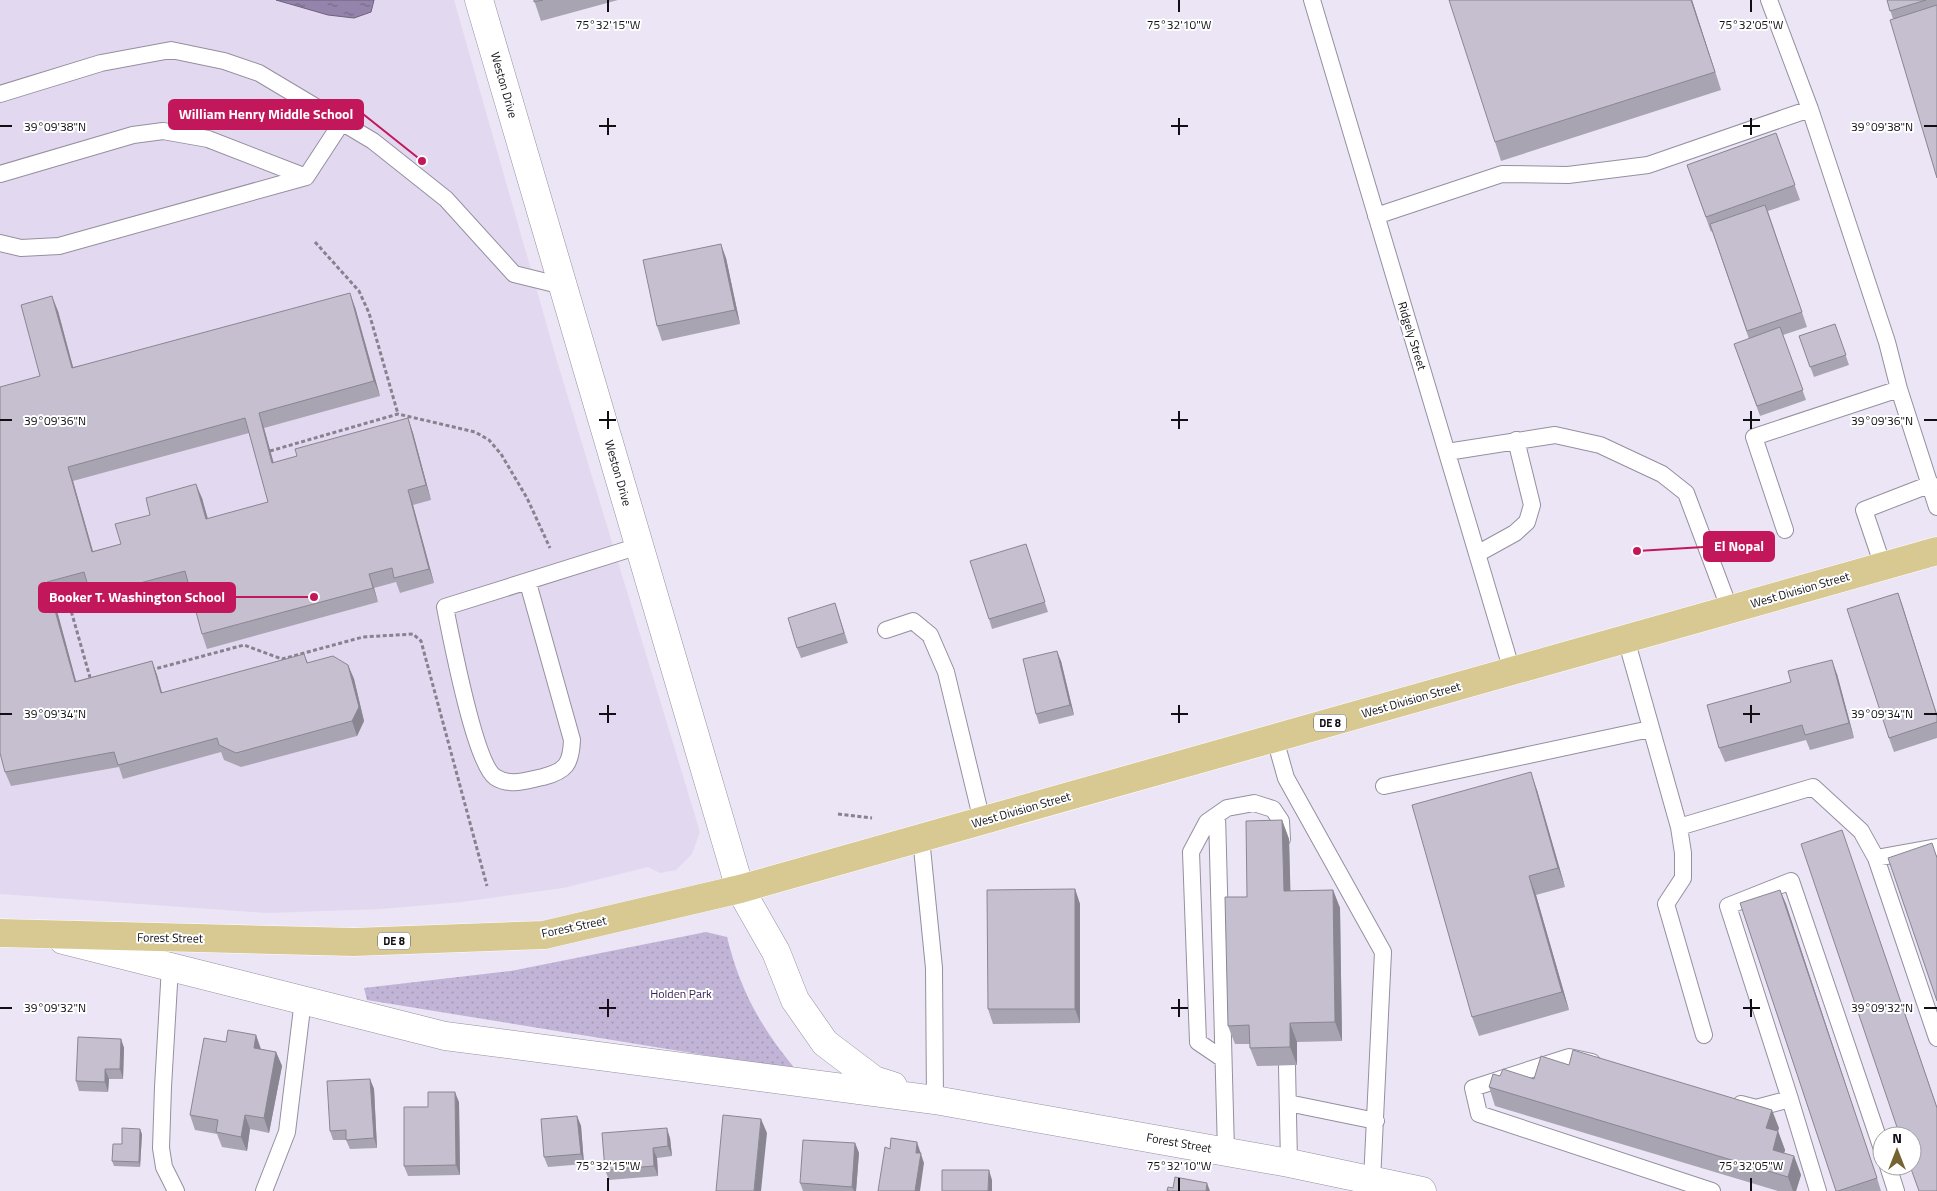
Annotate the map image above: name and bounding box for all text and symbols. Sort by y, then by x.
text: 75°32'15"W [576,15,641,34]
text: 75°32'10"W [1147,15,1212,34]
text: 75°32'05"W [1719,15,1784,34]
street label: Weston Drive [486,50,523,120]
callout: William Henry Middle School [169,100,363,129]
text: William Henry Middle School [179,103,353,124]
text: 39°09'38"N [24,117,86,136]
text: 39°09'38"N [1851,117,1913,136]
street label: Ridgely Street [1393,299,1432,373]
text: 39°09'36"N [24,411,86,430]
text: 39°09'36"N [1851,411,1913,430]
street label: Weston Drive [600,438,637,508]
callout: El Nopal [1704,532,1774,561]
text: El Nopal [1714,535,1764,556]
street label: West Division Street [1748,566,1852,613]
callout: Booker T. Washington School [39,583,235,612]
text: Booker T. Washington School [49,586,225,607]
street label: West Division Street [1359,676,1463,723]
text: 39°09'34"N [24,704,86,723]
text: 39°09'34"N [1851,704,1913,723]
road number: DE 8 [1314,714,1346,731]
street label: West Division Street [969,786,1073,833]
street label: Forest Street [540,910,609,943]
street label: Forest Street [137,927,204,948]
road number: DE 8 [378,932,410,949]
park label: Holden Park [650,984,712,1003]
text: 39°09'32"N [24,998,86,1017]
text: 39°09'32"N [1851,998,1913,1017]
north arrow [1872,1126,1922,1176]
street label: Forest Street [1145,1127,1214,1158]
text: N [1892,1127,1902,1148]
text: 75°32'15"W [576,1156,641,1175]
text: 75°32'10"W [1147,1156,1212,1175]
text: 75°32'05"W [1719,1156,1784,1175]

